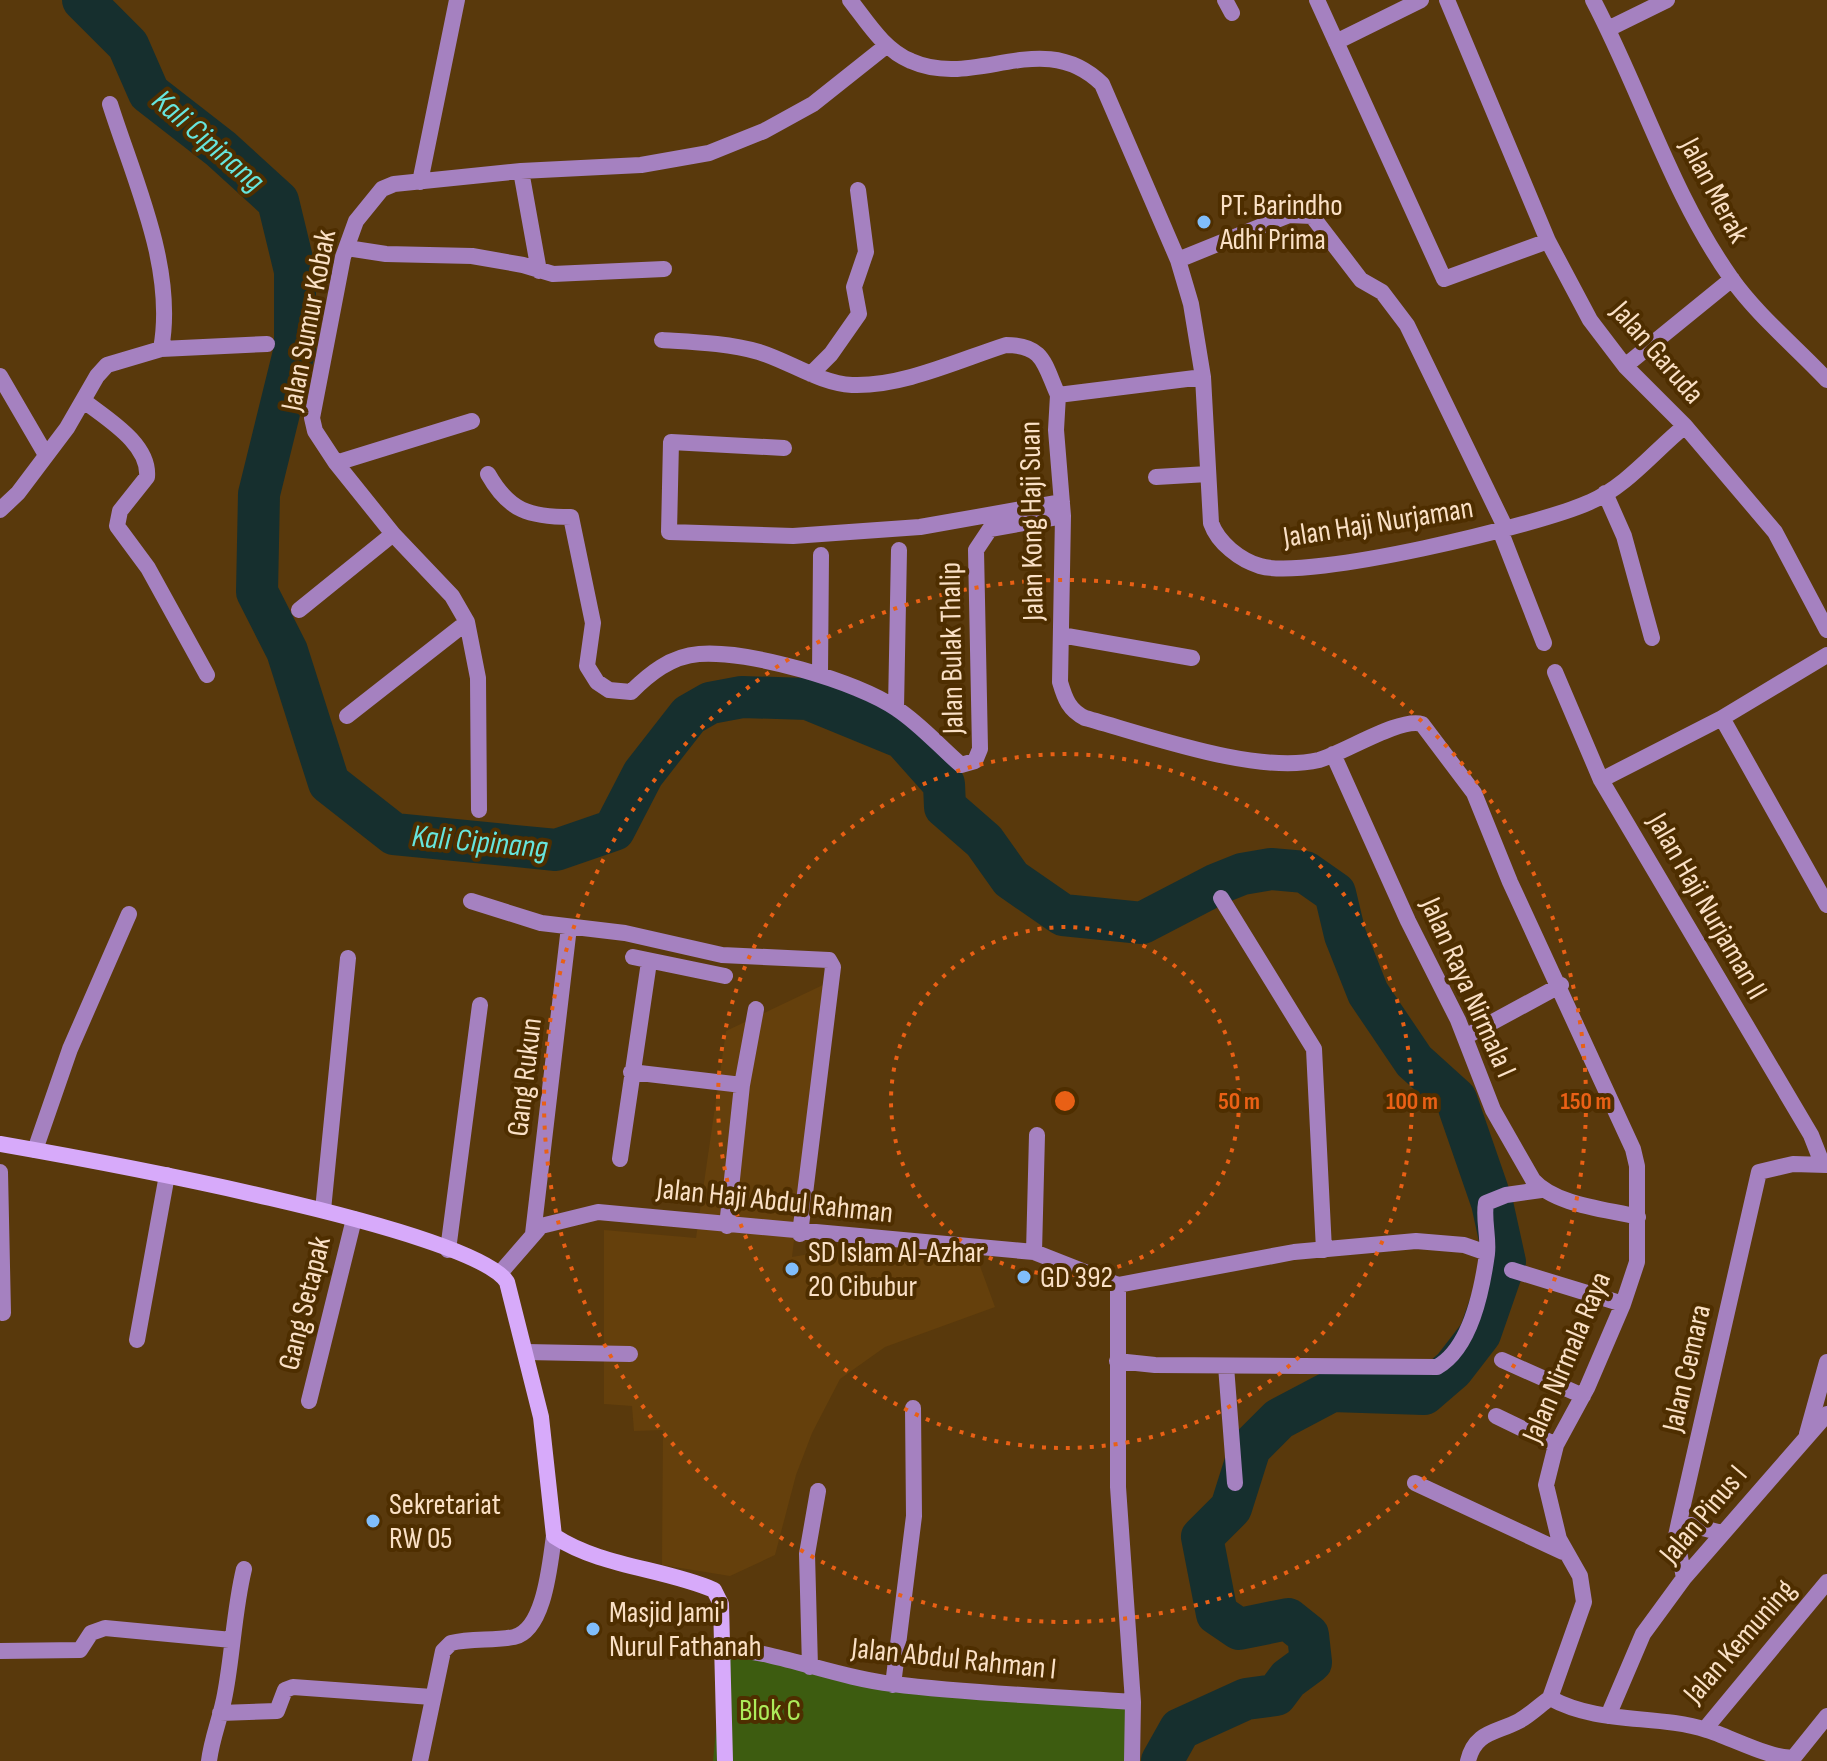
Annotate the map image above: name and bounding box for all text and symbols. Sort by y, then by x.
water label: Kali Cipinang [144,82,272,201]
street label: Jalan Merak [1671,131,1757,249]
place label: PT. Barindho Adhi Prima [1219,188,1343,258]
marker: PT. Barindho Adhi Prima [1195,213,1213,231]
street label: Jalan Sumur Kobak [274,226,344,415]
street label: Jalan Garuda [1602,293,1712,411]
street label: Jalan Kong Haji Suan [1012,421,1052,622]
street label: Jalan Haji Nurjaman [1280,490,1476,556]
street label: Jalan Bulak Thalip [932,562,972,735]
street label: Jalan Haji Nurjaman II [1639,806,1775,1006]
water label: Kali Cipinang [410,817,550,868]
street label: Jalan Raya Nirmala I [1412,891,1524,1083]
street label: Gang Rukun [500,1016,550,1138]
centre of rings [1051,1087,1079,1115]
text: 50 m [1218,1087,1260,1116]
text: 100 m [1386,1087,1438,1116]
text: 150 m [1560,1087,1612,1116]
street label: Jalan Haji Abdul Rahman [654,1171,895,1231]
street label: Gang Setapak [271,1232,339,1374]
place label: SD Islam Al-Azhar 20 Cibubur [808,1235,985,1305]
marker: SD Islam Al-Azhar 20 Cibubur [783,1260,801,1278]
place label: GD 392 [1040,1260,1113,1296]
street label: Jalan Nirmala Raya [1514,1267,1619,1449]
marker: GD 392 [1015,1268,1033,1286]
street label: Jalan Cemara [1655,1301,1719,1436]
street label: Jalan Pinus I [1652,1458,1755,1572]
place label: Sekretariat RW 05 [389,1487,501,1557]
marker: Sekretariat RW 05 [364,1512,382,1530]
street label: Jalan Kemuning [1675,1572,1803,1712]
place label: Masjid Jami' Nurul Fathanah [609,1595,762,1665]
marker: Masjid Jami' Nurul Fathanah [584,1620,602,1638]
street label: Jalan Abdul Rahman I [849,1630,1058,1688]
park label: Blok C [739,1693,801,1729]

